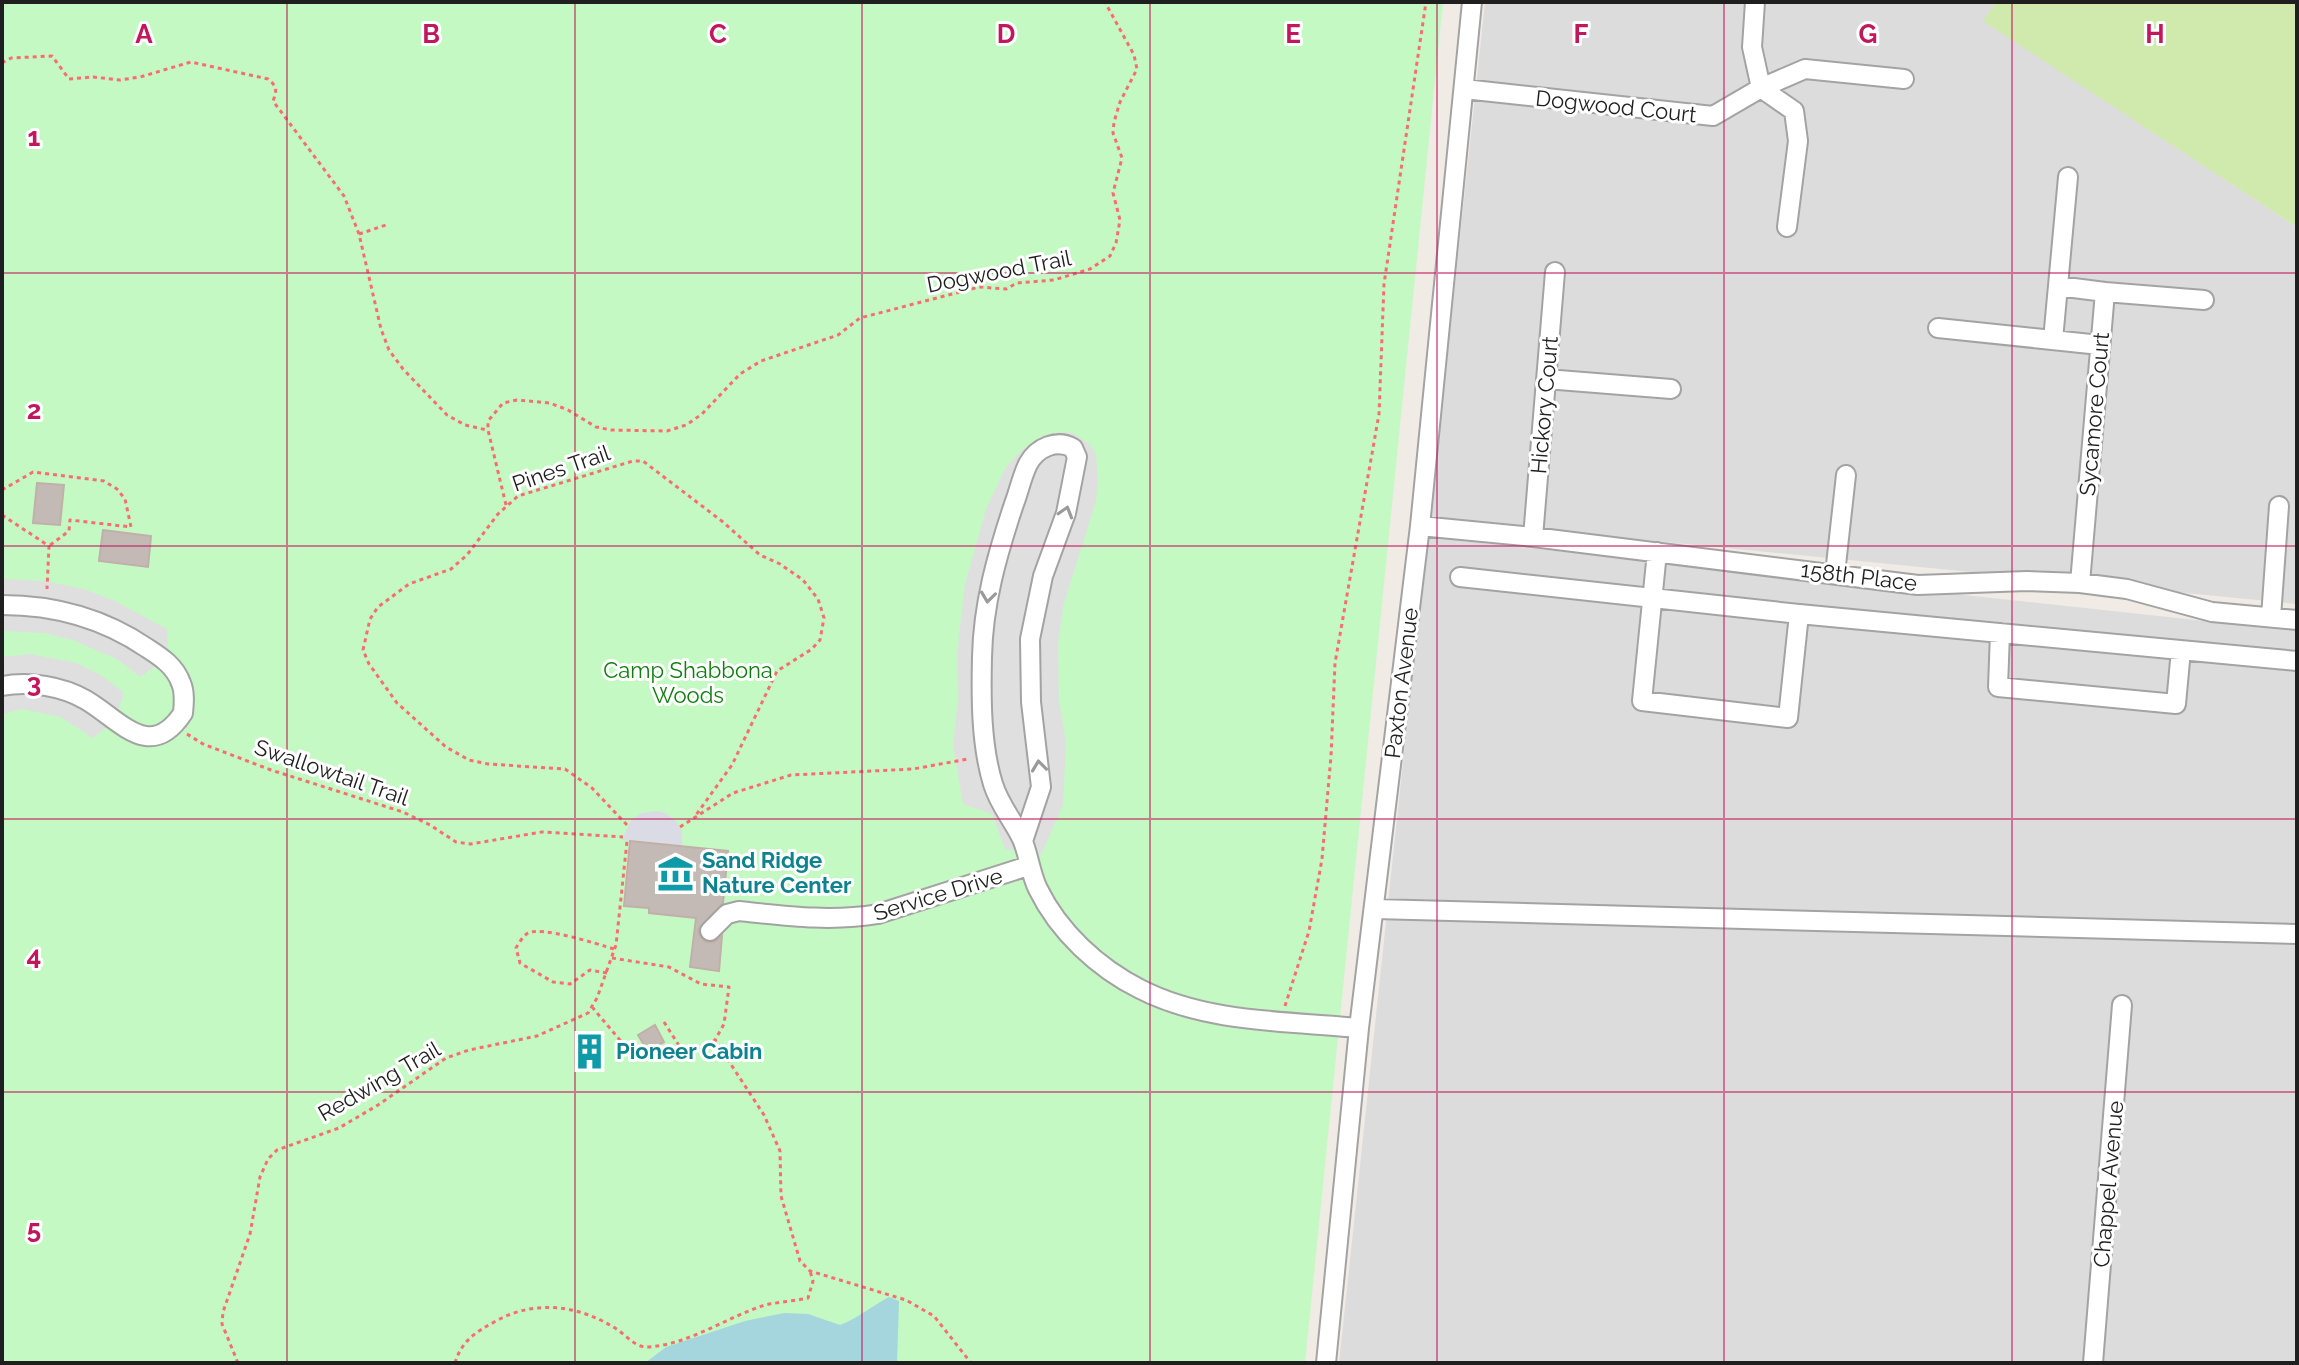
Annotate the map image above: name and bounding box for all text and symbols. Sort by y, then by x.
text: A [135,19,153,49]
text: B [422,19,440,49]
text: C [709,19,727,49]
text: D [997,19,1015,49]
text: E [1285,19,1301,49]
text: F [1574,19,1589,49]
text: G [1859,19,1877,49]
text: H [2145,19,2165,49]
street label: Dogwood Court [1534,85,1698,127]
text: 1 [28,122,41,152]
street label: Dogwood Trail [925,244,1073,298]
street label: Sycamore Court [2074,331,2114,497]
street label: Hickory Court [1525,334,1563,475]
text: 2 [27,395,41,425]
street label: Pines Trail [509,439,613,497]
one-way arrow [1057,506,1073,519]
street label: 158th Place [1799,556,1919,596]
one-way arrow [979,591,996,604]
street label: Paxton Avenue [1379,606,1423,760]
park label: Camp Shabbona Woods [603,657,773,708]
text: 3 [27,668,41,698]
street label: Swallowtail Trail [251,733,413,811]
one-way arrow [1030,759,1047,772]
place label: Sand Ridge Nature Center [702,847,852,898]
museum icon: Sand Ridge Nature Center [657,854,695,892]
street label: Service Drive [870,862,1006,926]
text: 4 [27,941,41,971]
building icon: Pioneer Cabin [571,1032,609,1070]
street label: Redwing Trail [313,1036,445,1126]
place label: Pioneer Cabin [616,1038,762,1064]
street label: Chappel Avenue [2088,1099,2128,1269]
text: 5 [27,1214,41,1244]

